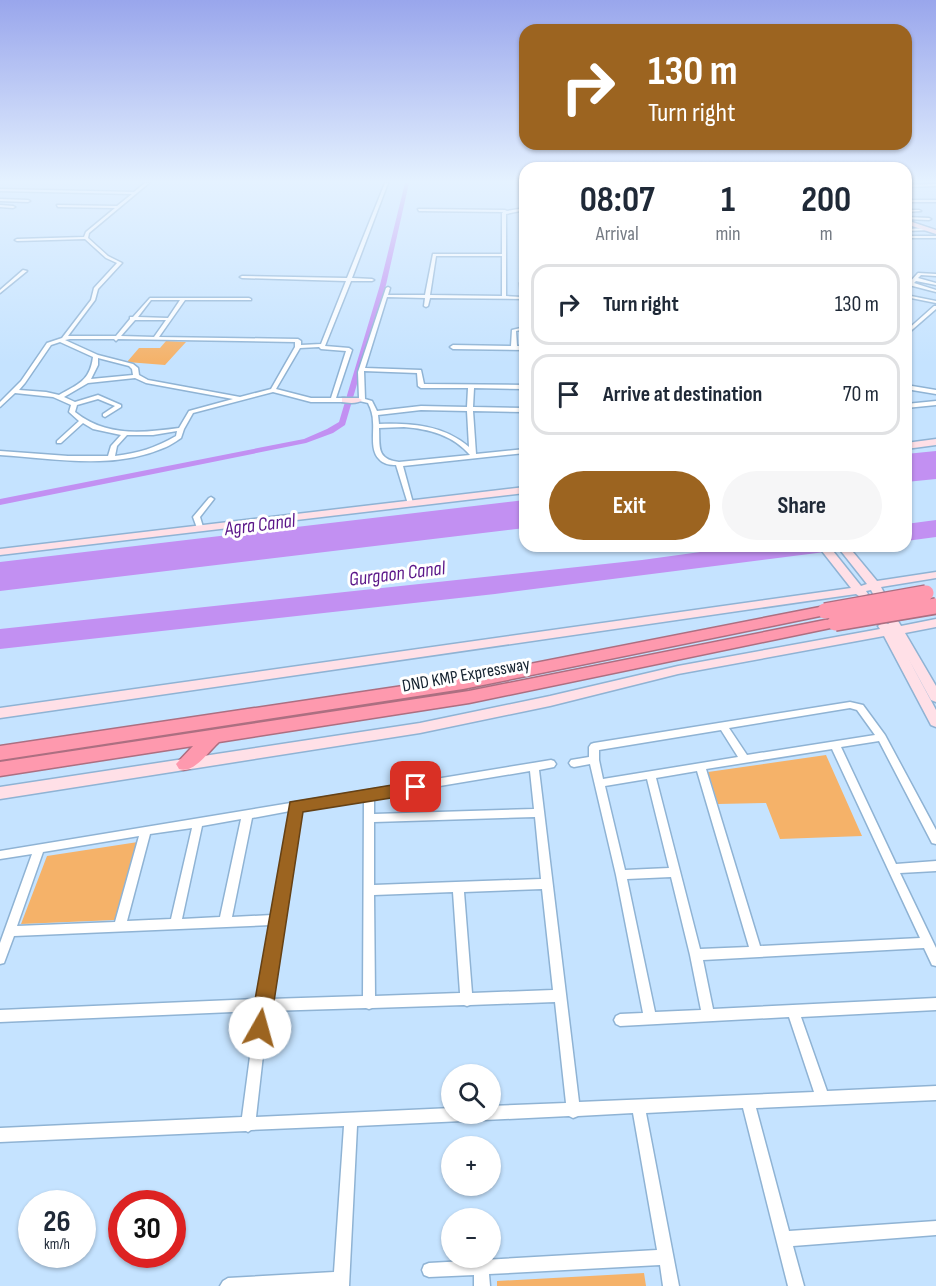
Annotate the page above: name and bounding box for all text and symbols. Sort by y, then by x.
text: 130 m [648,46,738,97]
icon: right [549,48,627,126]
text: Turn right [648,97,735,129]
text: 08:07 [580,179,655,222]
text: 1 [721,179,735,222]
text: 200 [801,179,851,222]
text: Arrival [596,222,639,246]
text: min [715,222,741,246]
text: m [820,222,833,246]
icon: right [552,288,585,321]
text: Turn right [603,291,679,318]
text: 130 m [835,291,879,318]
icon: arrive [552,378,585,411]
text: Arrive at destination [603,381,762,408]
text: 70 m [843,381,879,408]
button: Exit [549,471,710,540]
button: Share [722,471,882,540]
water label: Agra Canal [222,509,298,541]
water label: Gurgaon Canal [348,556,448,592]
street label: DND KMP Expressway [401,653,531,697]
pin [390,761,441,812]
icon: arrive [399,770,432,803]
position arrow [228,996,292,1060]
map controls [441,1064,501,1268]
button: search [441,1064,501,1124]
button: + [441,1136,501,1196]
speed limit sign: 30 [108,1190,186,1268]
text: 26 [43,1204,71,1240]
button: − [441,1208,501,1268]
text: km/h [44,1235,70,1254]

